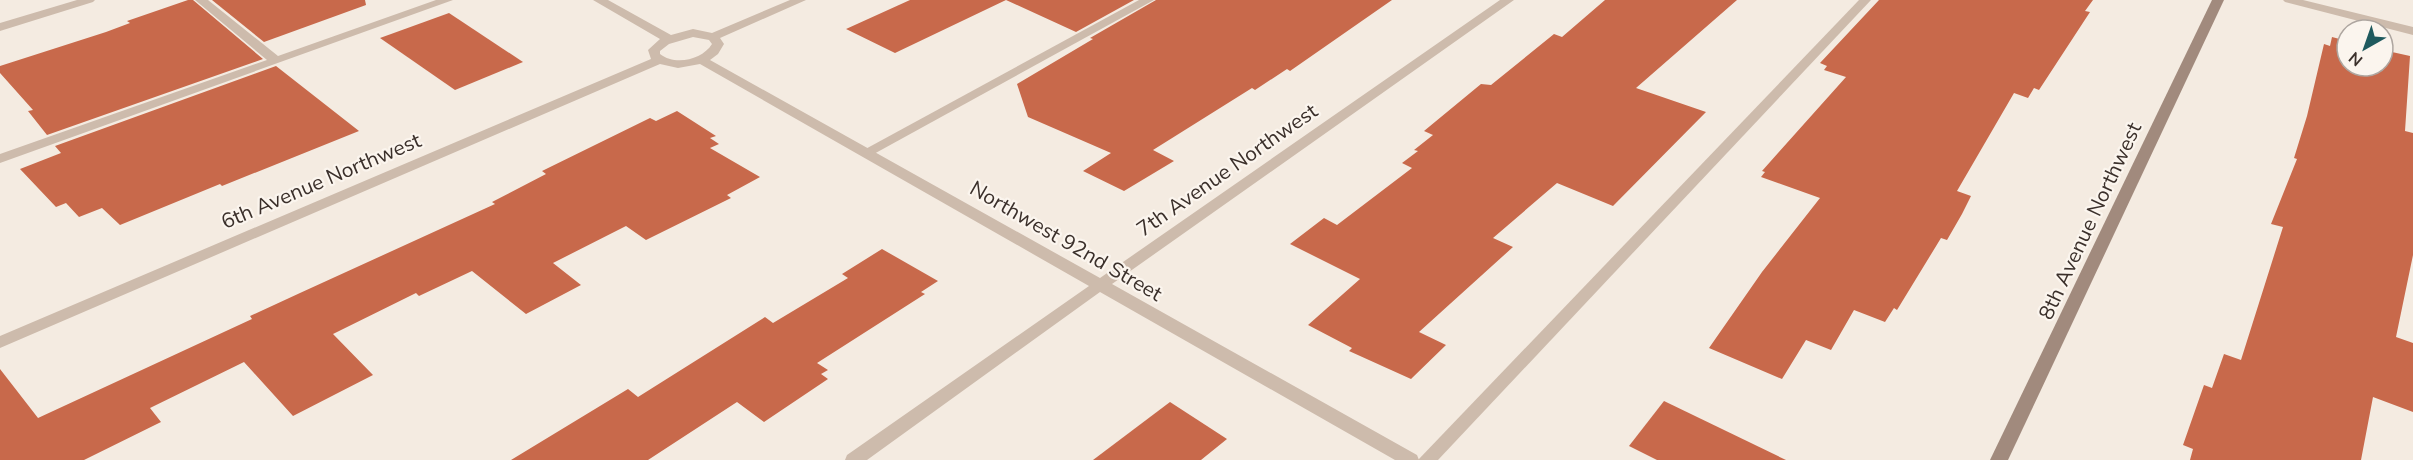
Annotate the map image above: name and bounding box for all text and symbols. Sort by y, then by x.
north arrow [2335,18,2395,78]
text: N [2344,46,2368,71]
street label: 7th Avenue Northwest [1131,97,1323,243]
street label: 8th Avenue Northwest [2032,117,2148,324]
street label: 6th Avenue Northwest [217,126,426,236]
street label: Northwest 92nd Street [965,174,1168,308]

